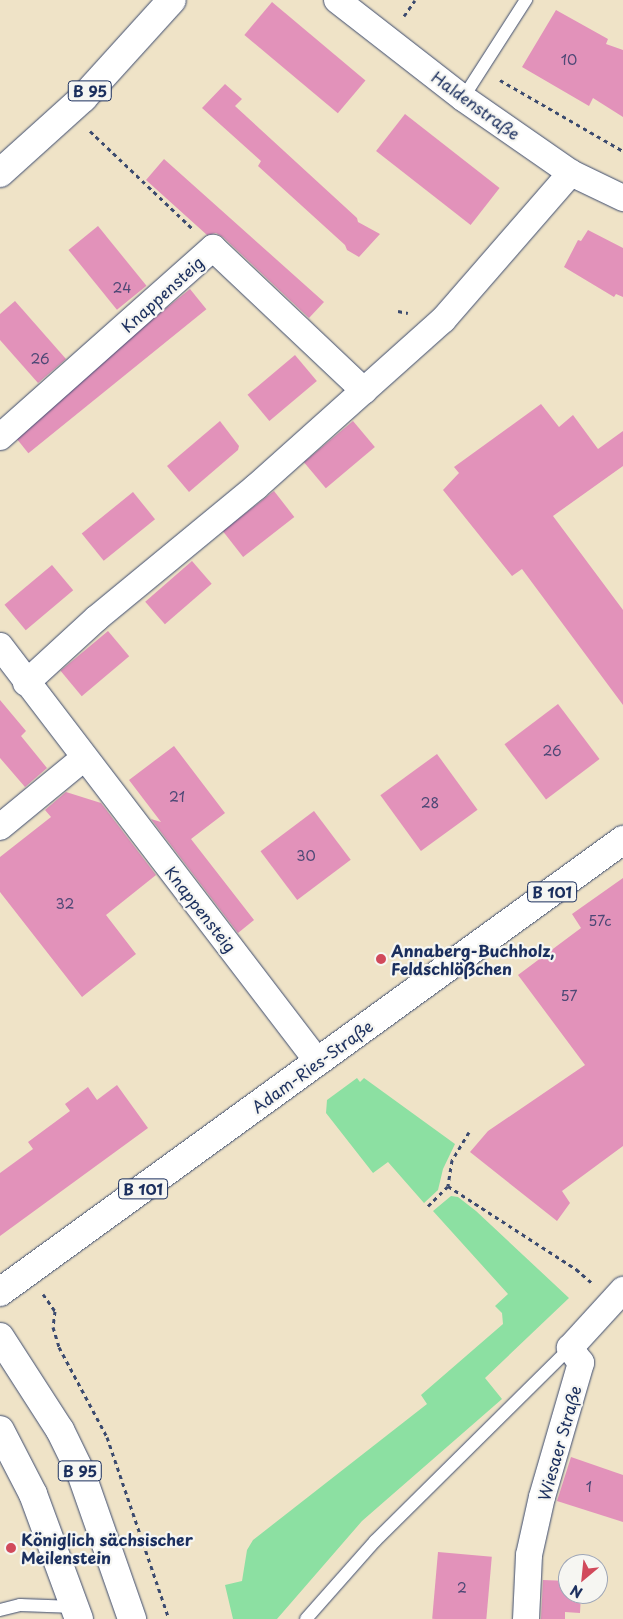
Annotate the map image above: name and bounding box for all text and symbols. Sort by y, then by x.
house number: 10 [561,52,577,68]
street label: Haldenstraße [428,67,524,143]
road number: B 95 [68,78,112,104]
street label: Knappensteig [117,252,207,336]
house number: 24 [113,280,131,296]
house number: 26 [30,351,50,367]
house number: 26 [542,743,562,759]
house number: 21 [169,789,185,805]
house number: 28 [421,795,439,811]
house number: 30 [296,848,316,864]
street label: Knappensteig [162,862,240,956]
road number: B 101 [527,880,577,904]
house number: 32 [56,896,74,912]
house number: 57c [588,913,612,929]
place label: Annaberg-Buchholz, Feldschlößchen [391,940,554,978]
marker: Annaberg-Buchholz, Feldschlößchen [375,953,387,965]
house number: 57 [561,988,577,1004]
street label: Adam-Ries-Straße [248,1016,376,1116]
road number: B 101 [118,1176,168,1202]
street label: Wiesaer Straße [533,1383,585,1503]
road number: B 95 [58,1458,102,1484]
house number: 1 [586,1479,592,1495]
place label: Königlich sächsischer Meilenstein [21,1529,193,1567]
marker: Königlich sächsischer Meilenstein [5,1542,17,1554]
north arrow [558,1554,608,1604]
house number: 2 [457,1580,467,1596]
text: N [566,1580,586,1604]

